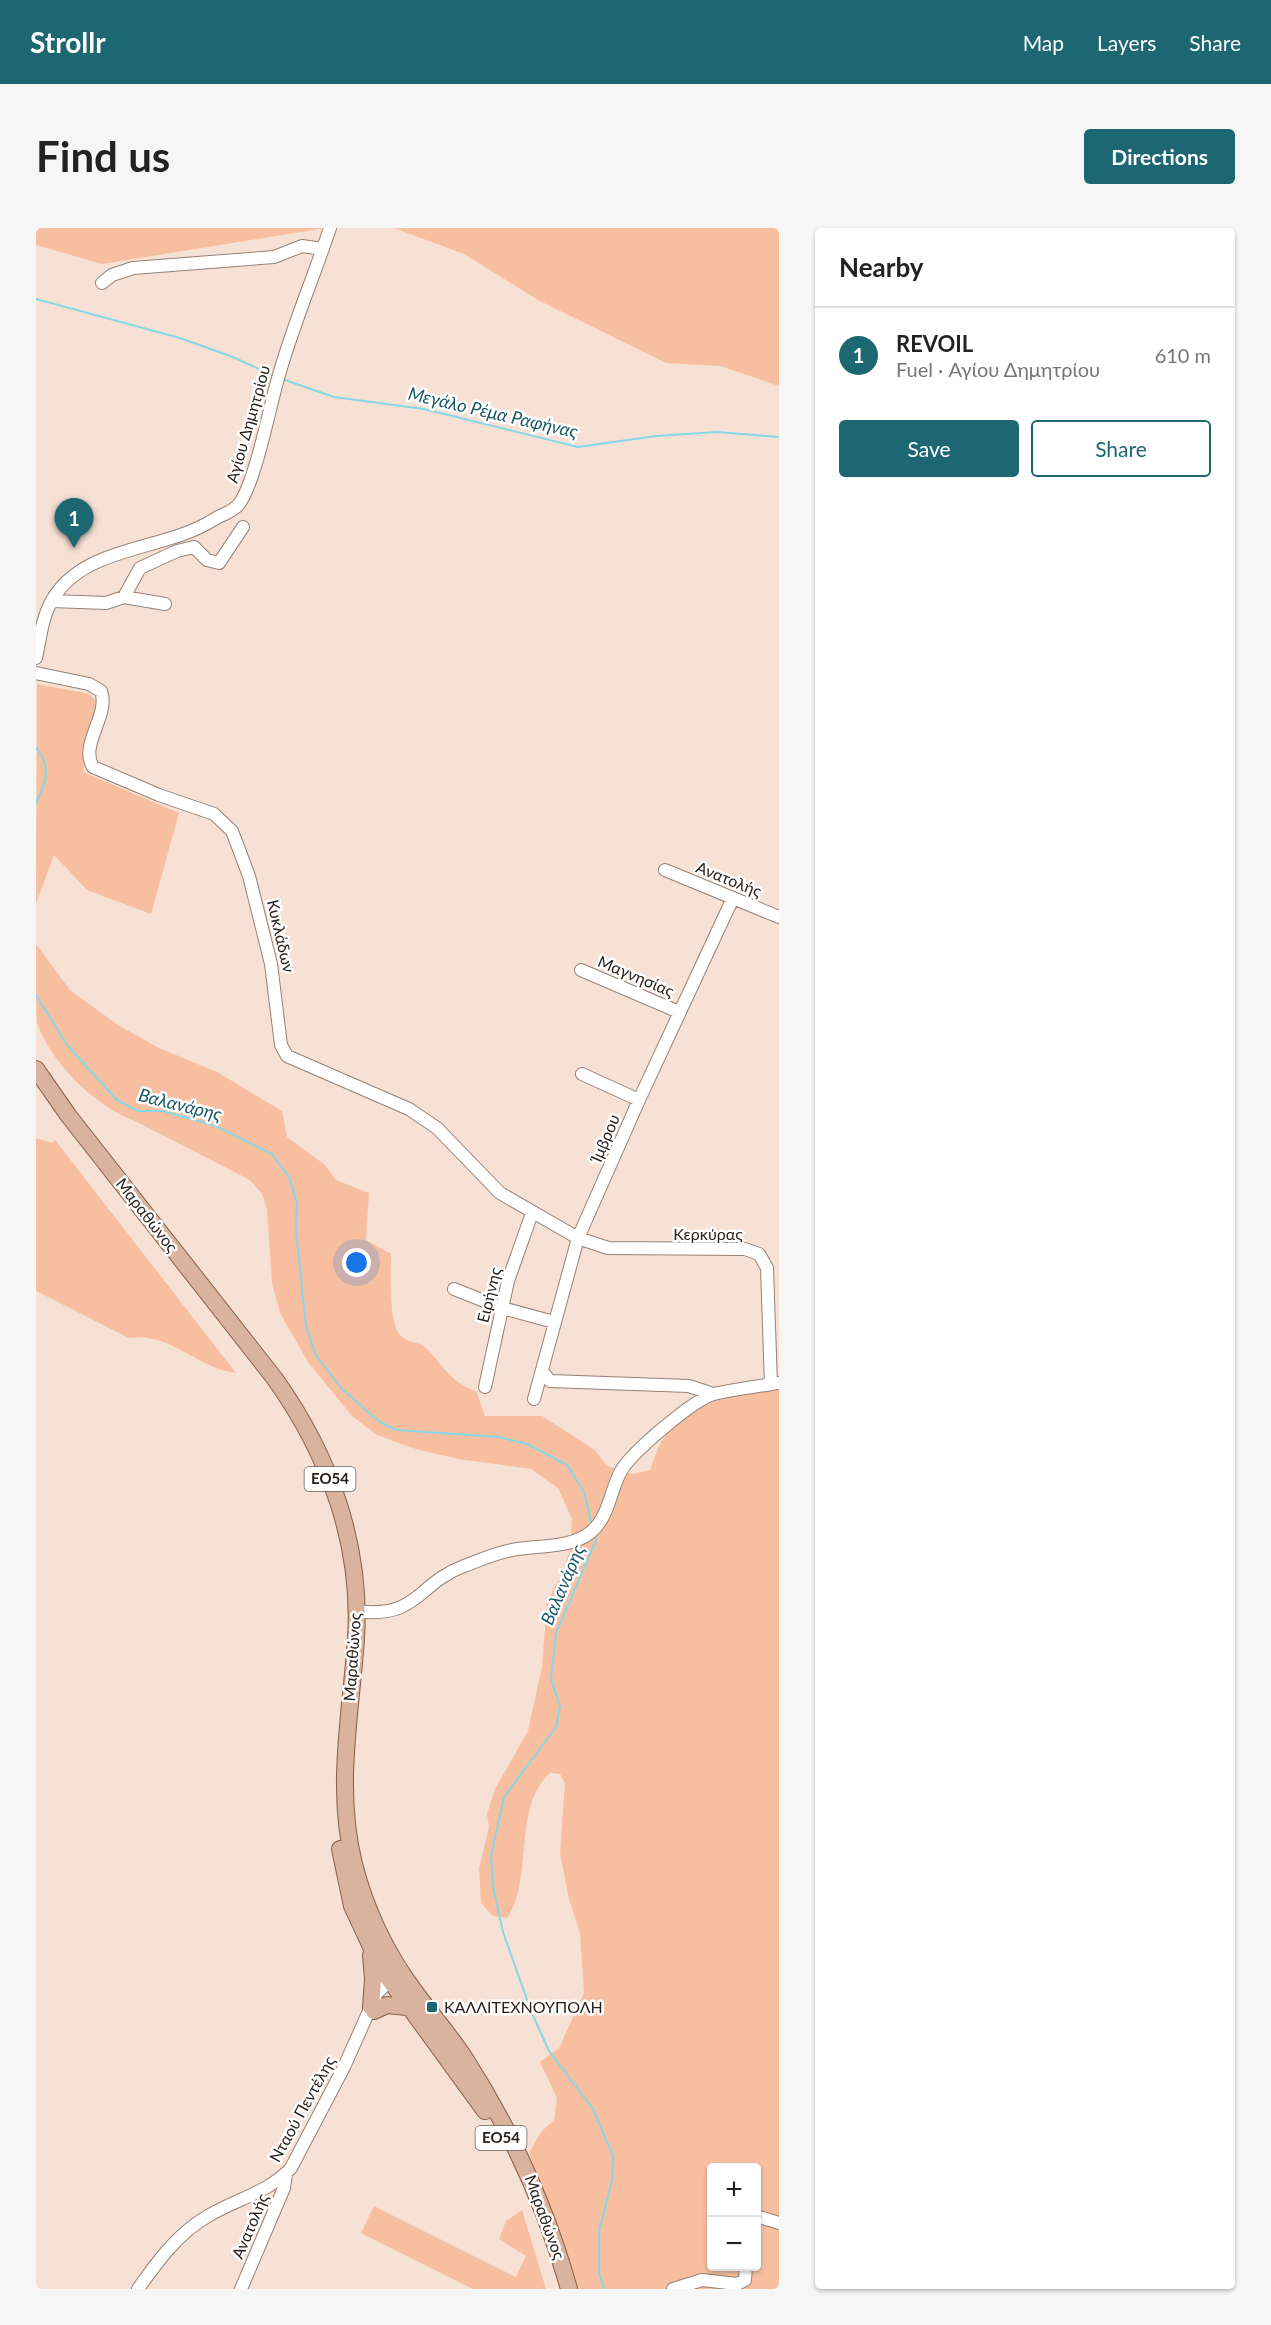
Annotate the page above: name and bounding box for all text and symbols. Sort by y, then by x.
text: Strollr [30,25,106,59]
text: Map [1023,30,1064,55]
text: Layers [1097,30,1156,55]
text: Share [1189,30,1241,55]
button: Directions [1084,129,1235,184]
text: Find us [36,131,170,181]
text: Nearby [839,251,924,283]
text: REVOIL [896,330,973,357]
text: 1 [853,343,864,367]
text: 610 m [1155,343,1211,367]
text: Fuel · Αγίου Δημητρίου [896,357,1100,381]
street label: Αγίου Δημητρίου [222,363,273,485]
water label: Μεγάλο Ρέμα Ραφήνας [406,382,580,442]
button: Save [839,420,1019,477]
button: Share [1031,420,1211,477]
pin: 1 [54,498,93,548]
street label: Ανατολής [694,857,765,900]
street label: Κυκλάδων [264,898,299,974]
street label: Μαγνησίας [595,951,678,1000]
water label: Βαλανάρης [136,1083,224,1125]
street label: Ίμβρου [585,1111,623,1166]
street label: Μαραθώνος [113,1174,183,1256]
street label: Κερκύρας [673,1224,743,1243]
your location [342,1248,371,1277]
street label: Ειρήνης [472,1265,505,1325]
road number: ΕΟ54 [304,1467,356,1491]
water label: Βαλανάρης [535,1541,589,1628]
street label: Μαραθώνος [339,1611,364,1702]
place label: ΚΑΛΛΙΤΕΧΝΟΥΠΟΛΗ [444,1997,603,2016]
marker: ΚΑΛΛΙΤΕΧΝΟΥΠΟΛΗ [425,2000,439,2014]
street label: Νταού Πεντέλης [265,2052,339,2165]
road number: ΕΟ54 [476,2126,526,2150]
map controls [707,2163,761,2271]
button: + [707,2163,761,2217]
street label: Μαραθώνος [521,2172,570,2262]
street label: Ανατολής [227,2190,272,2261]
button: − [707,2217,761,2271]

